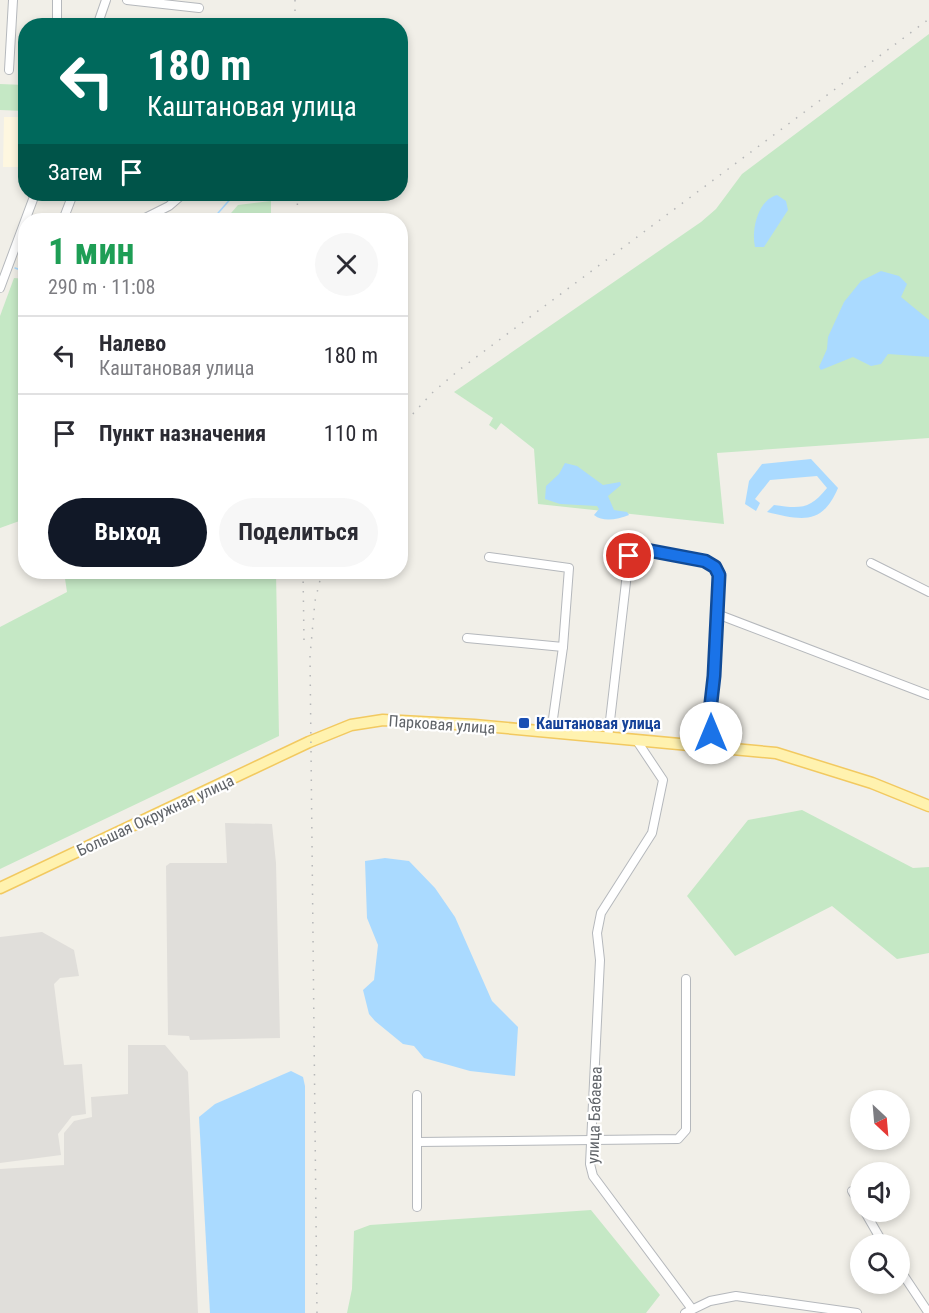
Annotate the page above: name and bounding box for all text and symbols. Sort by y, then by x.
text: 180 m [147,41,252,90]
icon: left [48,42,126,120]
text: Каштановая улица [147,91,357,123]
icon: arrive [115,156,148,189]
text: Затем [48,160,103,185]
text: 1 мин [48,231,134,273]
button: close [315,233,378,296]
text: 290 m · 11:08 [48,275,155,299]
text: Налево [99,331,166,356]
icon: left [48,339,81,372]
text: 180 m [324,343,378,368]
text: Каштановая улица [99,356,254,380]
icon: arrive [48,417,81,450]
text: Пункт назначения [99,421,266,446]
text: 110 m [324,421,378,446]
button: Выход [48,498,207,567]
button: Поделиться [219,498,378,567]
pin [603,530,654,581]
icon: arrive [612,539,645,572]
position arrow [679,701,743,765]
street label: Парковая улица [388,711,496,738]
place label: Каштановая улица [536,714,661,733]
marker: Каштановая улица [517,716,531,730]
street label: Большая Окружная улица [74,771,237,860]
street label: улица Бабаева [583,1066,606,1164]
north arrow [850,1090,910,1150]
map controls [850,1090,910,1294]
button: sound [850,1162,910,1222]
button: search [850,1234,910,1294]

